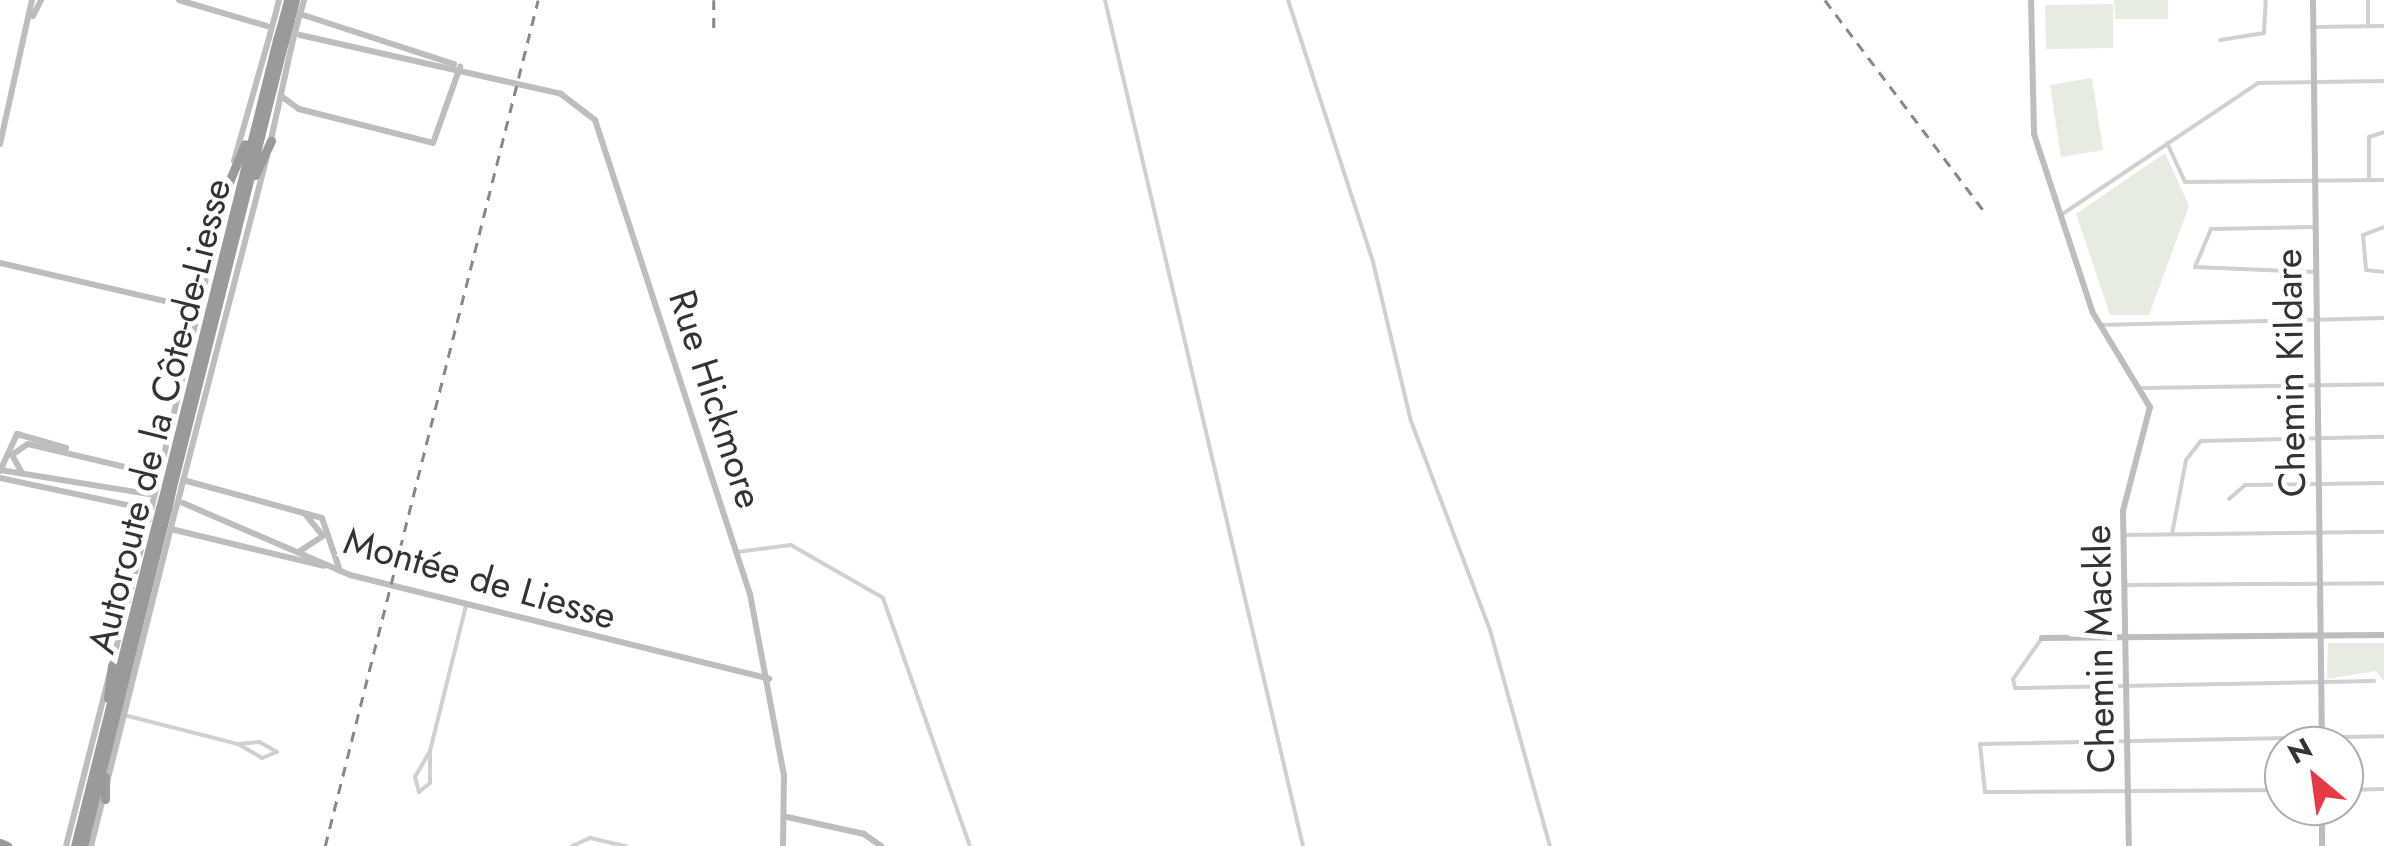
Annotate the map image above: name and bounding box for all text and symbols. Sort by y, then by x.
street label: Autoroute de la Côte-de-Liesse [78,174,240,658]
street label: Chemin Kildare [2265,248,2315,498]
street label: Rue Hickmore [659,284,773,514]
street label: Montée de Liesse [339,517,621,639]
street label: Chemin Mackle [2074,524,2124,774]
north arrow [2264,726,2364,826]
text: N [2281,728,2320,774]

